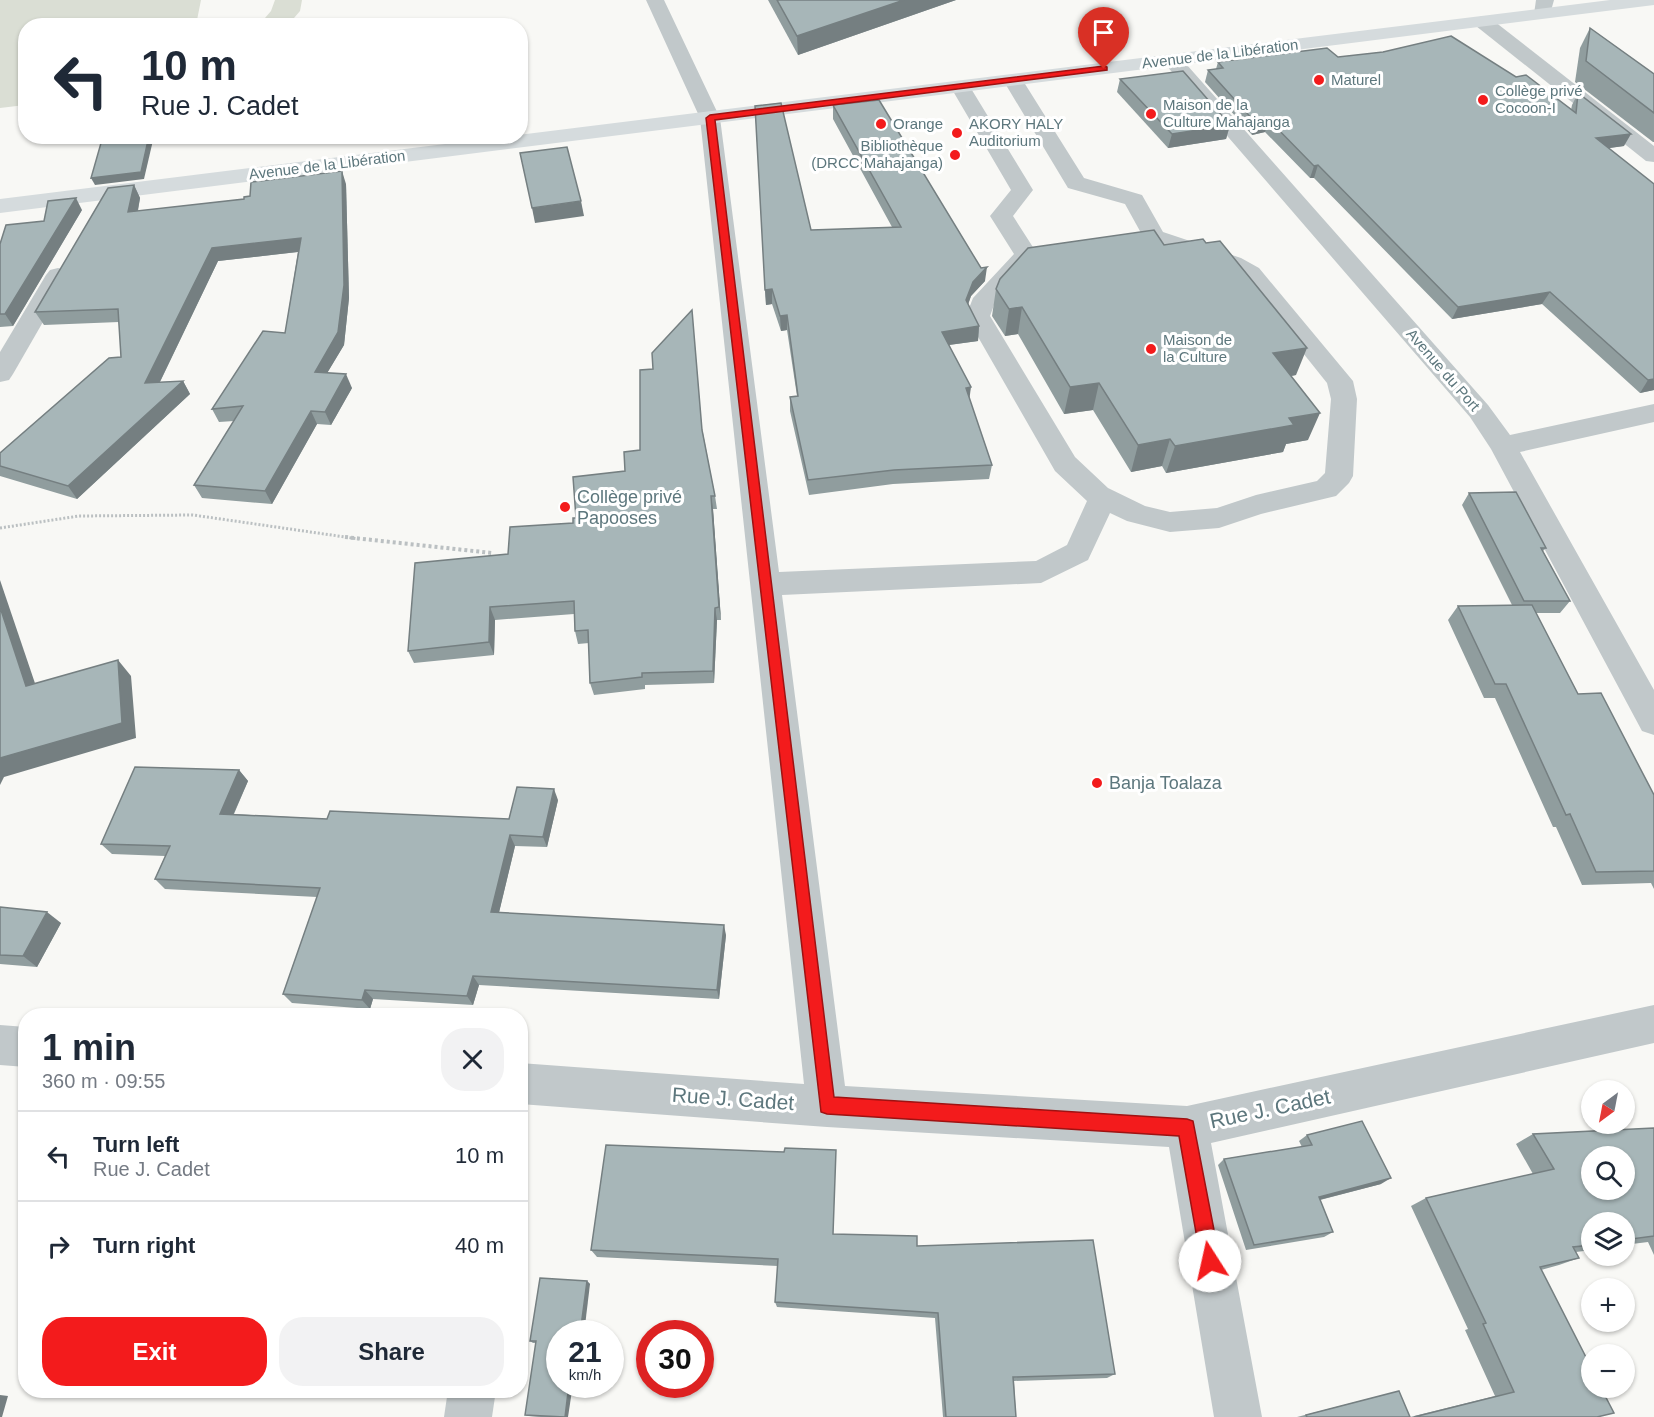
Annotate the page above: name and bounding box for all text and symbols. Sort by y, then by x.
pin [1078,7,1129,69]
icon: arrive [1087,16,1120,49]
street label: Avenue de la Libération [1141,35,1299,72]
icon: left [42,42,120,120]
text: 10 m [141,42,237,89]
place label: Maturel [1331,71,1381,88]
marker: Maturel [1312,73,1326,87]
place label: Collège privé Cocoon-I [1495,82,1583,116]
text: Rue J. Cadet [141,91,299,121]
marker: Collège privé Cocoon-I [1476,93,1490,107]
place label: Maison de la Culture Mahajanga [1163,96,1290,130]
marker: Maison de la Culture Mahajanga [1144,107,1158,121]
place label: Orange [893,115,943,132]
place label: AKORY HALY Auditorium [969,115,1063,149]
marker: Orange [874,117,888,131]
marker: AKORY HALY Auditorium [950,126,964,140]
place label: Bibliothèque (DRCC Mahajanga) [811,137,943,171]
street label: Avenue de la Libération [248,146,406,183]
marker: Bibliothèque (DRCC Mahajanga) [948,148,962,162]
street label: Avenue du Port [1403,325,1484,415]
place label: Maison de la Culture [1163,331,1232,365]
marker: Maison de la Culture [1144,342,1158,356]
place label: Collège privé Papooses [577,487,682,528]
marker: Collège privé Papooses [558,500,572,514]
place label: Banja Toalaza [1109,773,1223,793]
marker: Banja Toalaza [1090,776,1104,790]
text: 1 min [42,1027,136,1068]
button: close [441,1028,504,1091]
text: 360 m · 09:55 [42,1070,165,1092]
north arrow [1581,1080,1635,1134]
map controls [1581,1080,1635,1398]
street label: Rue J. Cadet [671,1083,795,1114]
street label: Rue J. Cadet [1208,1084,1332,1133]
text: Turn left [93,1132,179,1157]
icon: left [42,1140,75,1173]
text: 10 m [455,1143,504,1168]
button: search [1581,1146,1635,1200]
text: Rue J. Cadet [93,1158,210,1180]
button: layers [1581,1212,1635,1266]
position arrow [1178,1229,1242,1293]
icon: right [42,1230,75,1263]
text: Turn right [93,1233,195,1258]
text: 40 m [455,1233,504,1258]
button: + [1581,1278,1635,1332]
button: Exit [42,1317,267,1386]
button: Share [279,1317,504,1386]
speed limit sign: 30 [636,1320,714,1398]
text: 21 [568,1335,602,1368]
button: − [1581,1344,1635,1398]
text: km/h [569,1366,601,1383]

